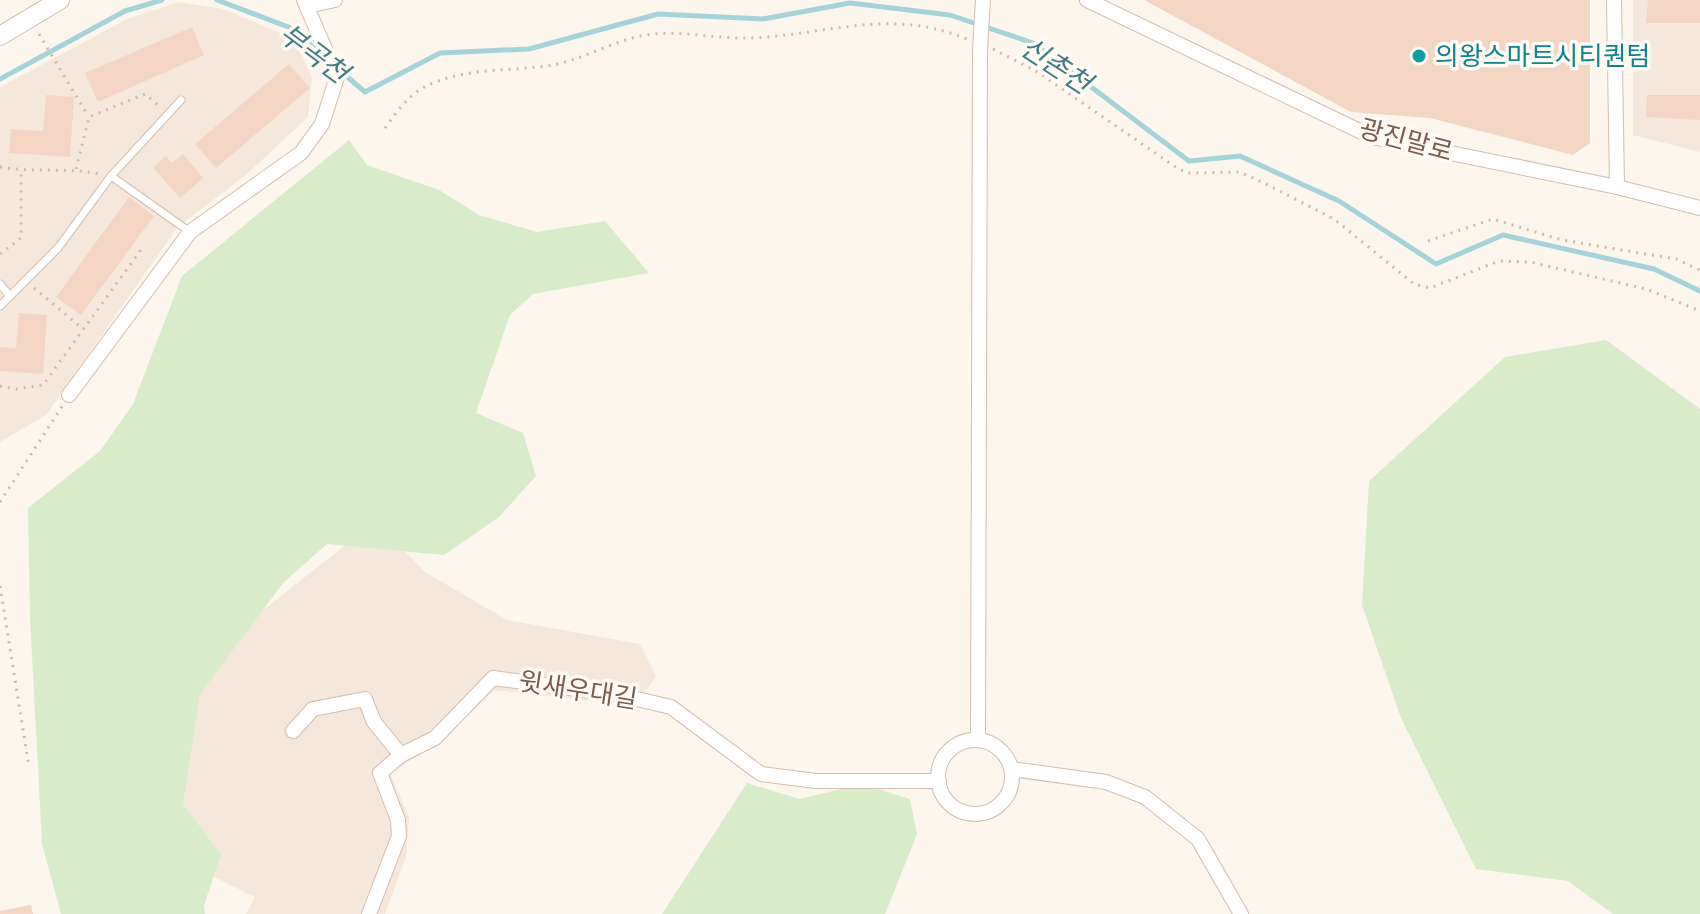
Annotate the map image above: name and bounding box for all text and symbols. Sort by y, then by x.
water label: 부곡천 [273,17,357,92]
water label: 신촌천 [1014,31,1100,102]
place label: 의왕스마트시티퀀텀 [1435,41,1650,72]
marker: 의왕스마트시티퀀텀 [1410,47,1428,65]
street label: 광진말로 [1356,113,1456,168]
street label: 윗새우대길 [516,666,639,715]

